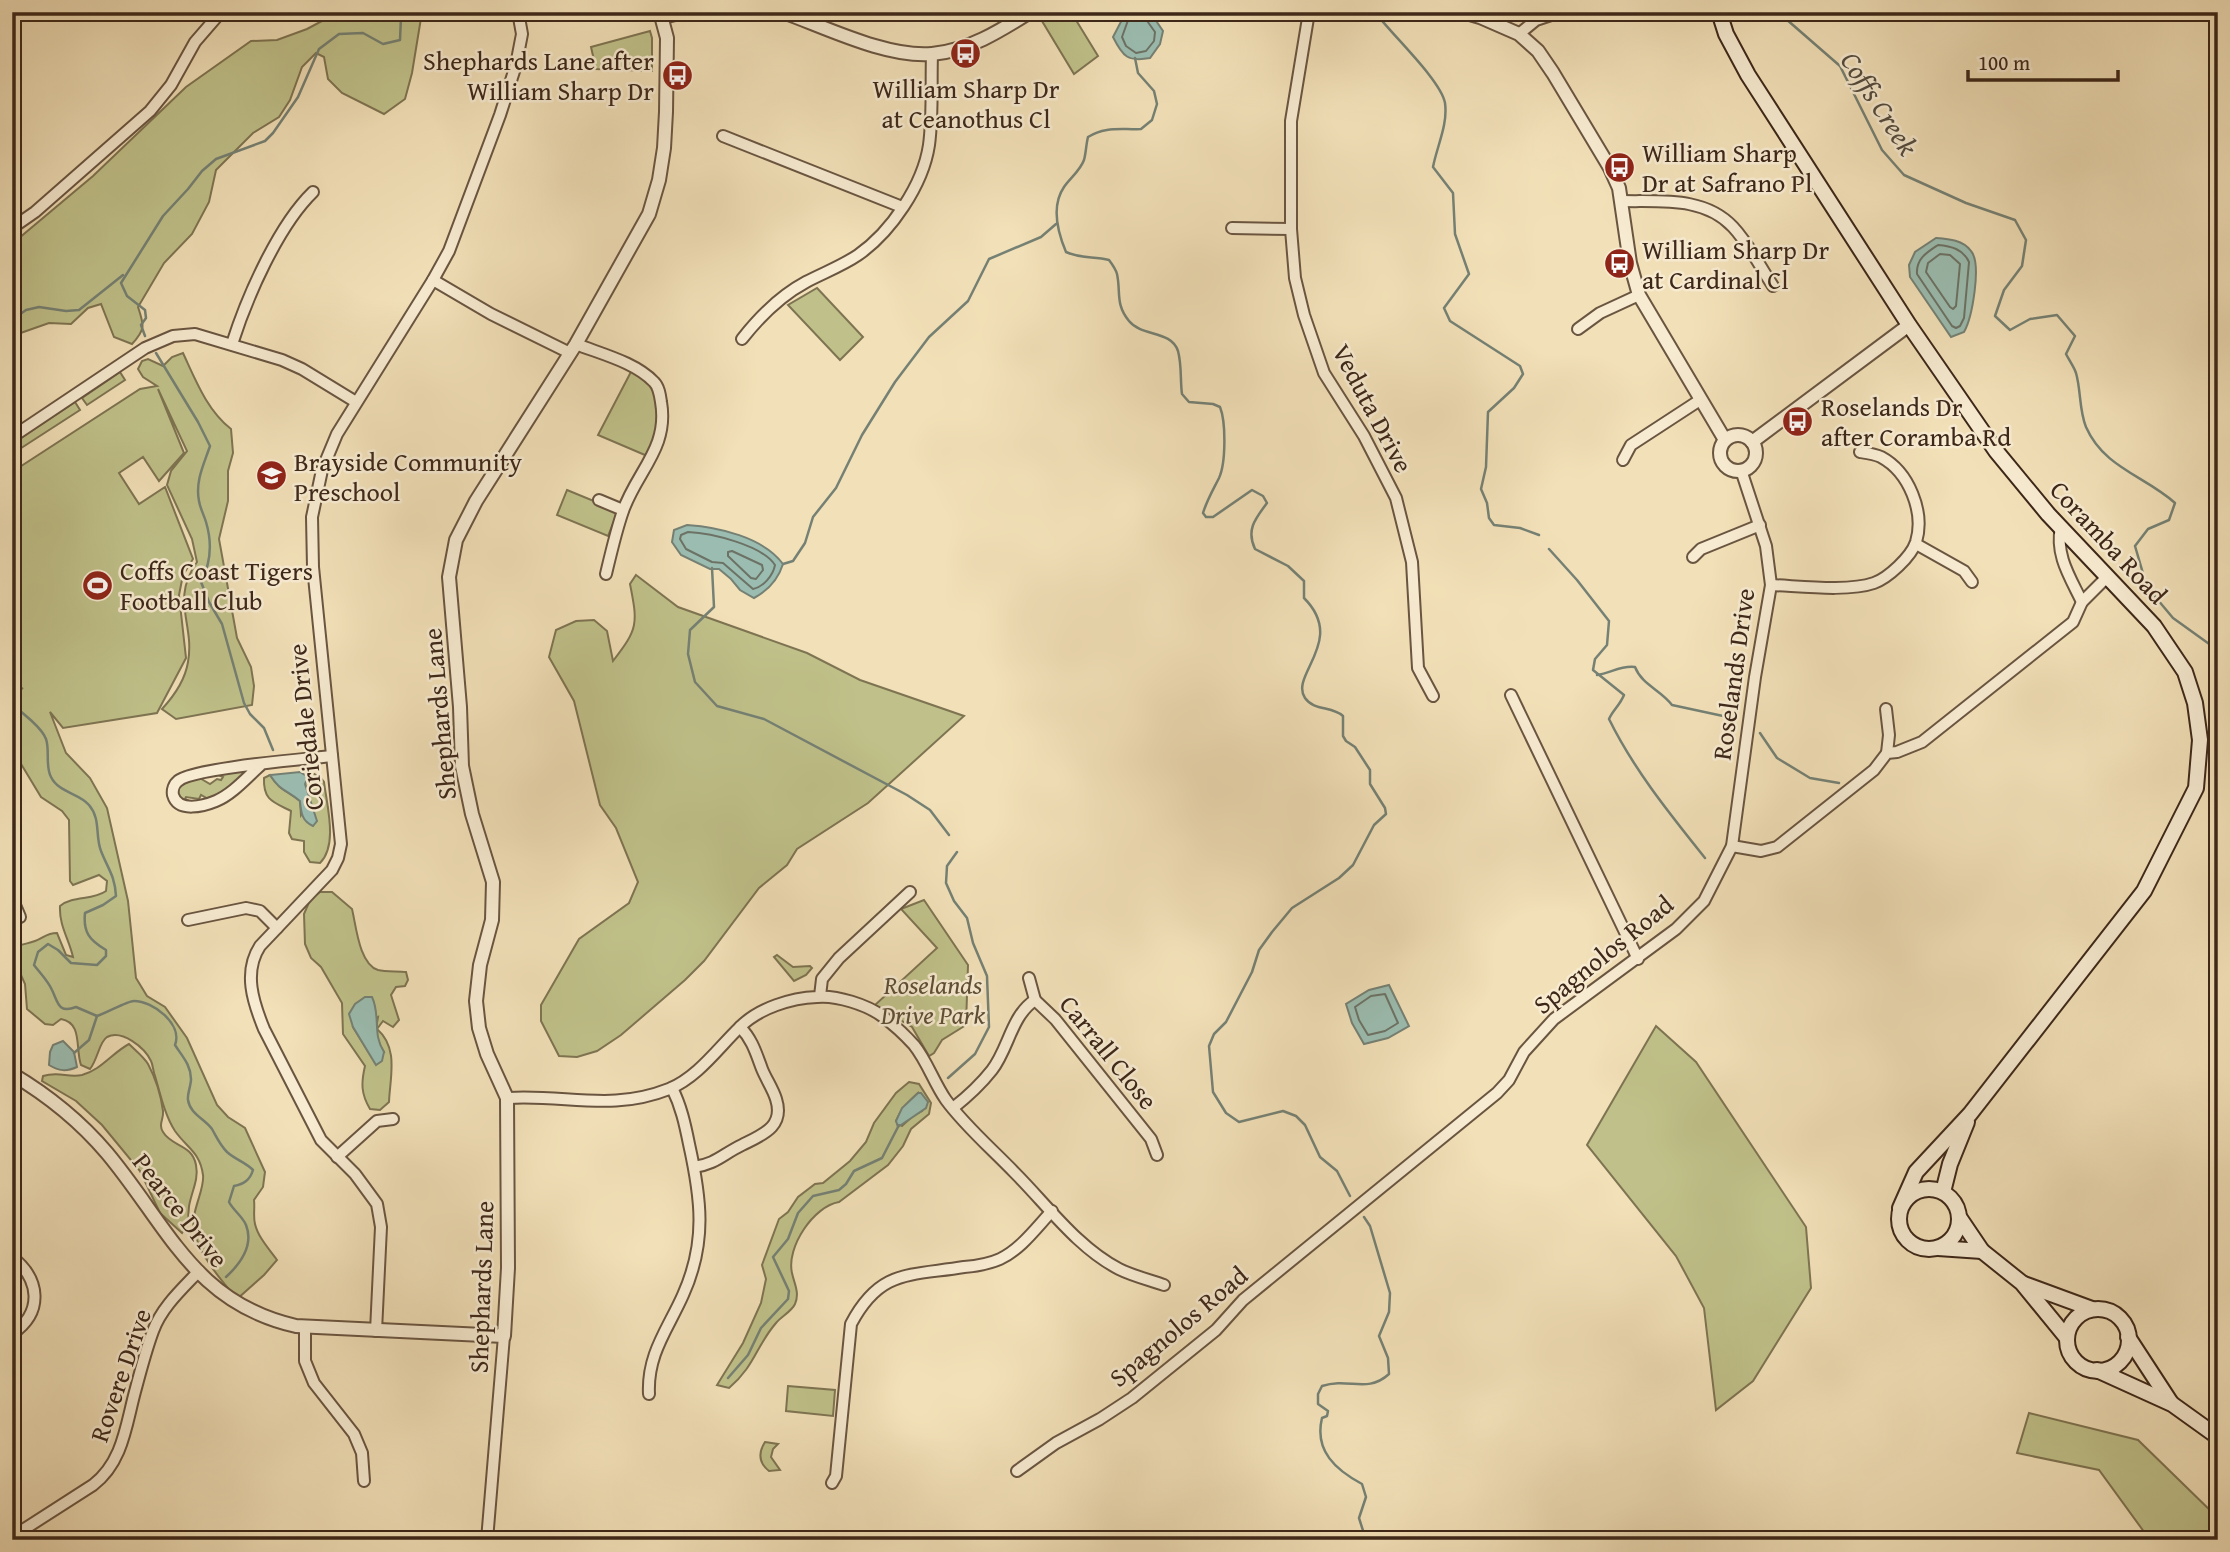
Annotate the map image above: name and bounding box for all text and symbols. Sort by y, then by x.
bus stop icon: William Sharp Dr at Ceanothus Cl [949,36,983,70]
scale bar [1968,38,2118,82]
place label: Shephards Lane after William Sharp Dr [423,41,654,110]
water label: Coffs Creek [1831,43,1929,163]
text: 100 m [1978,47,2030,78]
bus stop icon: Shephards Lane after William Sharp Dr [660,58,694,92]
place label: William Sharp Dr at Ceanothus Cl [872,69,1060,138]
place label: William Sharp Dr at Safrano Pl [1642,133,1812,202]
bus stop icon: William Sharp Dr at Safrano Pl [1602,150,1636,184]
place label: William Sharp Dr at Cardinal Cl [1642,230,1829,299]
bus stop icon: William Sharp Dr at Cardinal Cl [1602,247,1636,281]
street label: Veduta Drive [1323,337,1423,479]
place label: Roselands Dr after Coramba Rd [1821,387,2011,456]
bus stop icon: Roselands Dr after Coramba Rd [1781,404,1815,438]
place label: Brayside Community Preschool [294,442,522,511]
school or university icon: Brayside Community Preschool [254,459,288,493]
street label: Coramba Road [2041,471,2177,613]
place label: Coffs Coast Tigers Football Club [120,551,313,620]
sports icon: Coffs Coast Tigers Football Club [80,568,114,602]
street label: Roselands Drive [1702,586,1764,762]
street label: Shephards Lane [412,626,466,802]
street label: Coriedale Drive [277,642,333,812]
street label: Spagnolos Road [1524,885,1682,1023]
park label: Roselands Drive Park [880,965,985,1034]
street label: Carrall Close [1051,986,1167,1118]
street label: Pearce Drive [124,1144,238,1276]
street label: Shephards Lane [459,1200,503,1374]
street label: Spagnolos Road [1100,1256,1256,1396]
street label: Rovere Drive [79,1303,161,1447]

